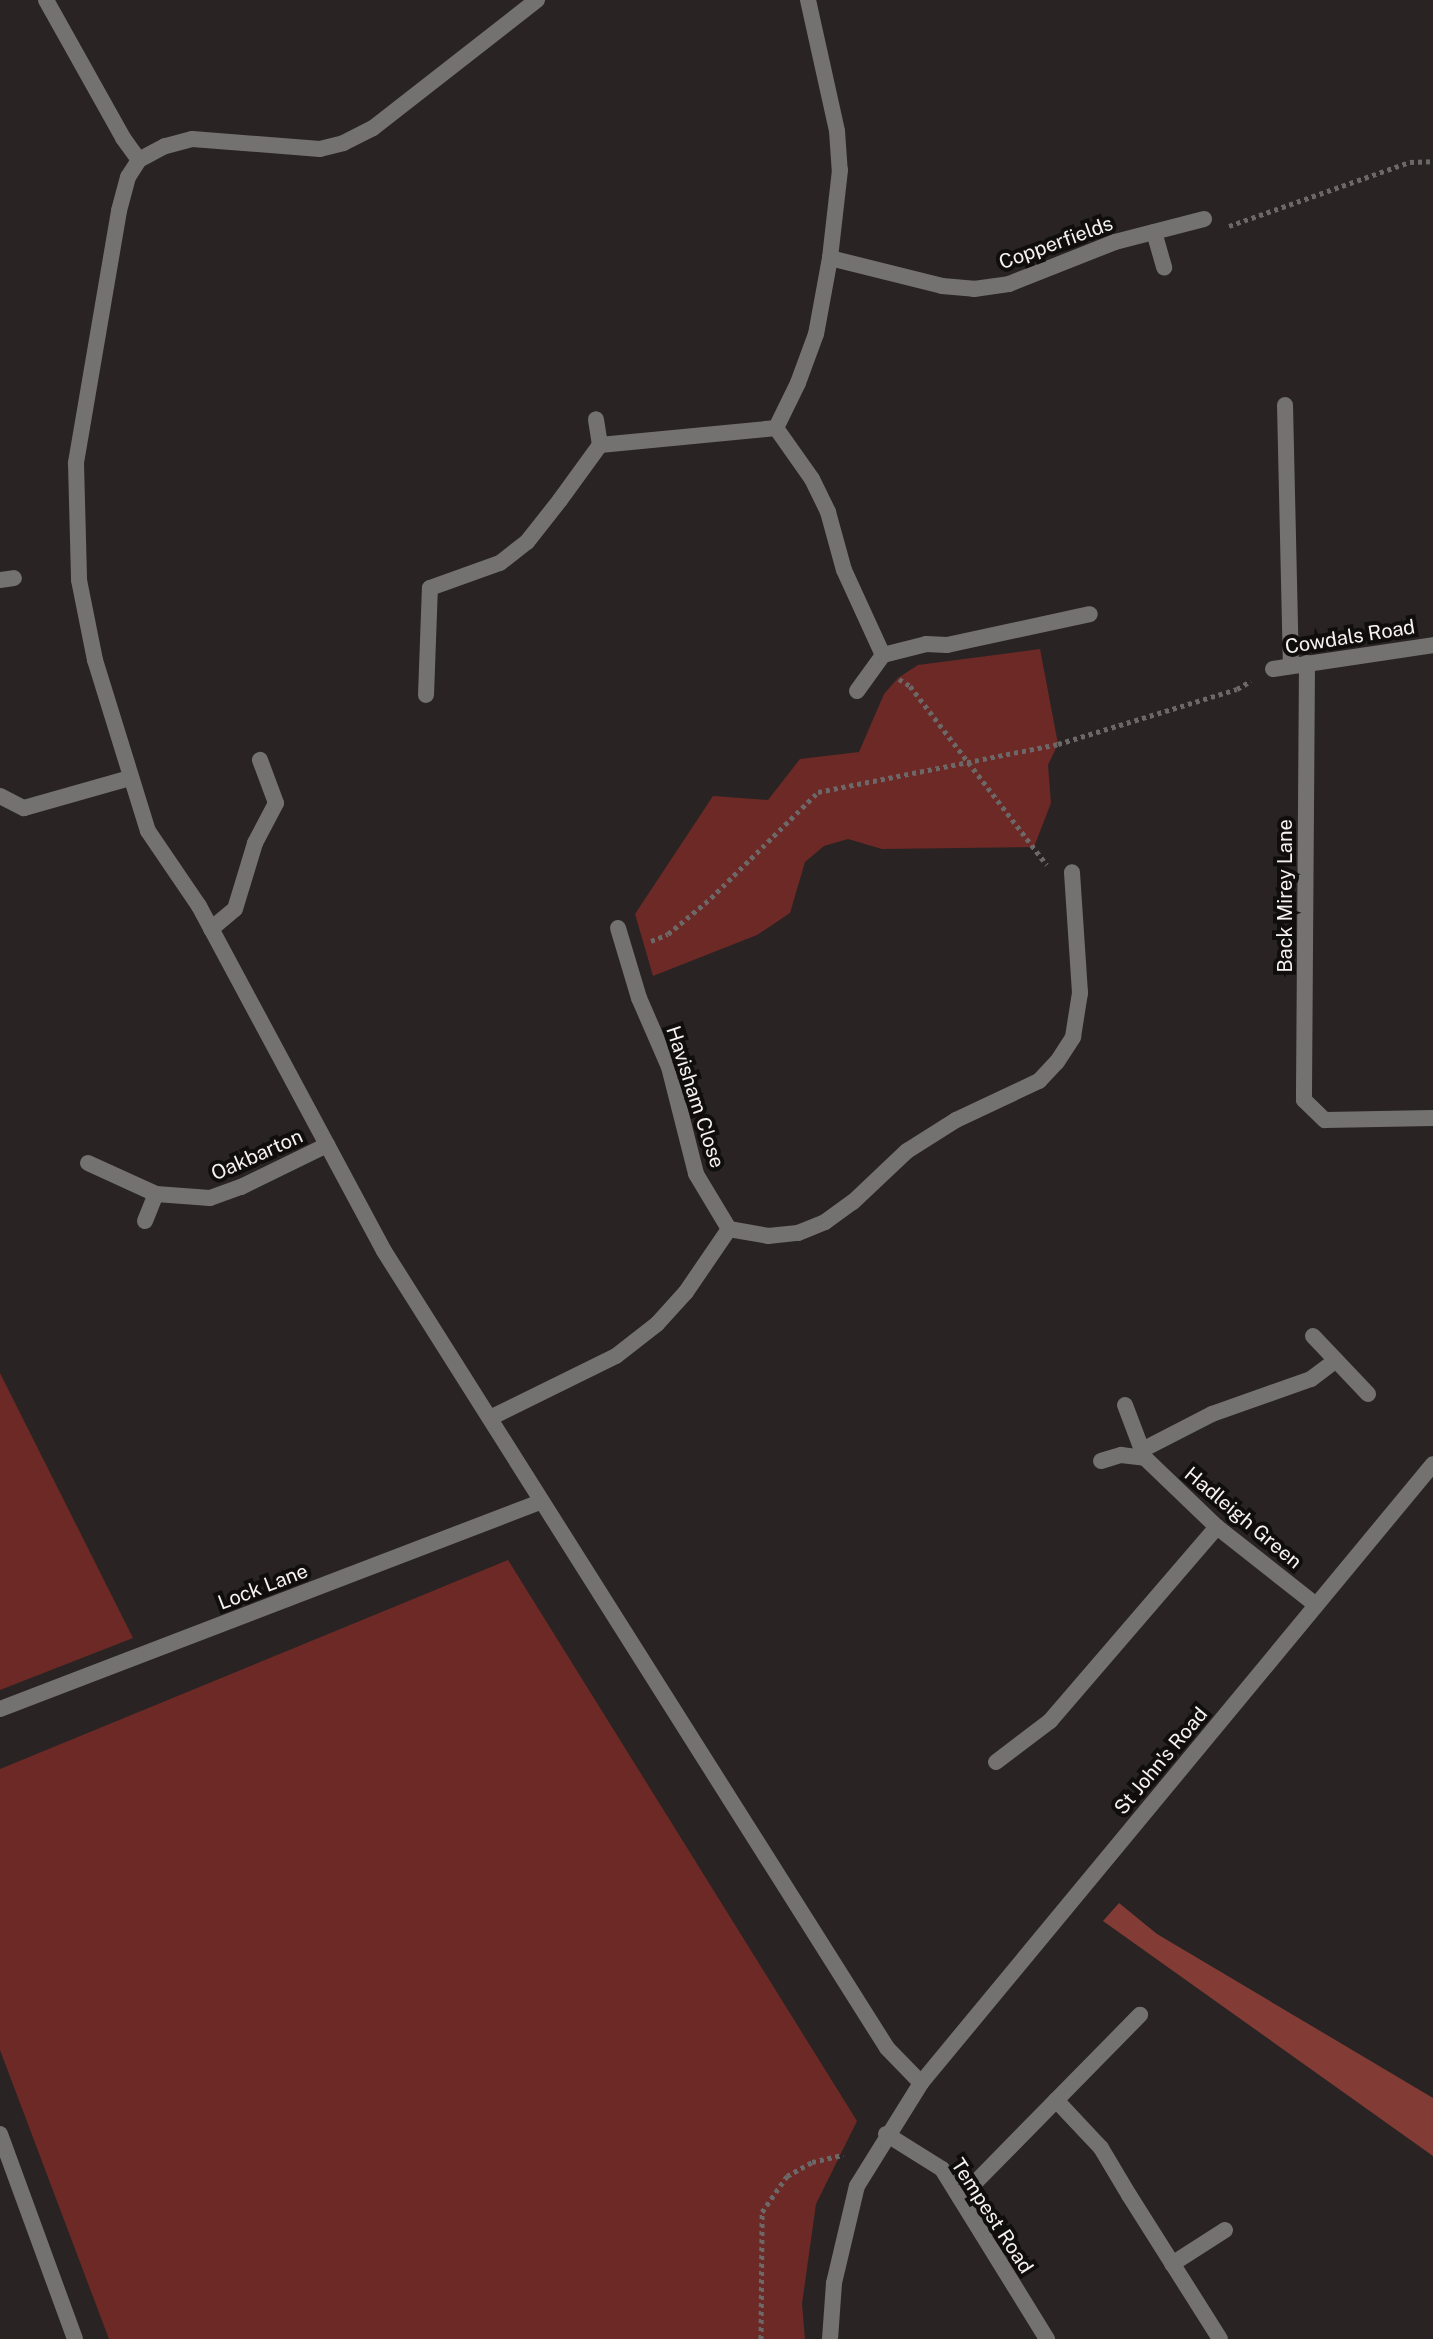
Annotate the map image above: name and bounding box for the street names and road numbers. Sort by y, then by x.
street label: Copperfields [996,211,1116,275]
street label: Cowdals Road [1283,615,1417,659]
street label: Back Mirey Lane [1273,819,1297,973]
street label: Havisham Close [661,1023,729,1171]
street label: Oakbarton [208,1124,306,1186]
street label: Hadleigh Green [1180,1462,1306,1574]
street label: Lock Lane [215,1559,311,1615]
street label: St John's Road [1109,1703,1213,1819]
street label: Tempest Road [946,2154,1038,2278]

